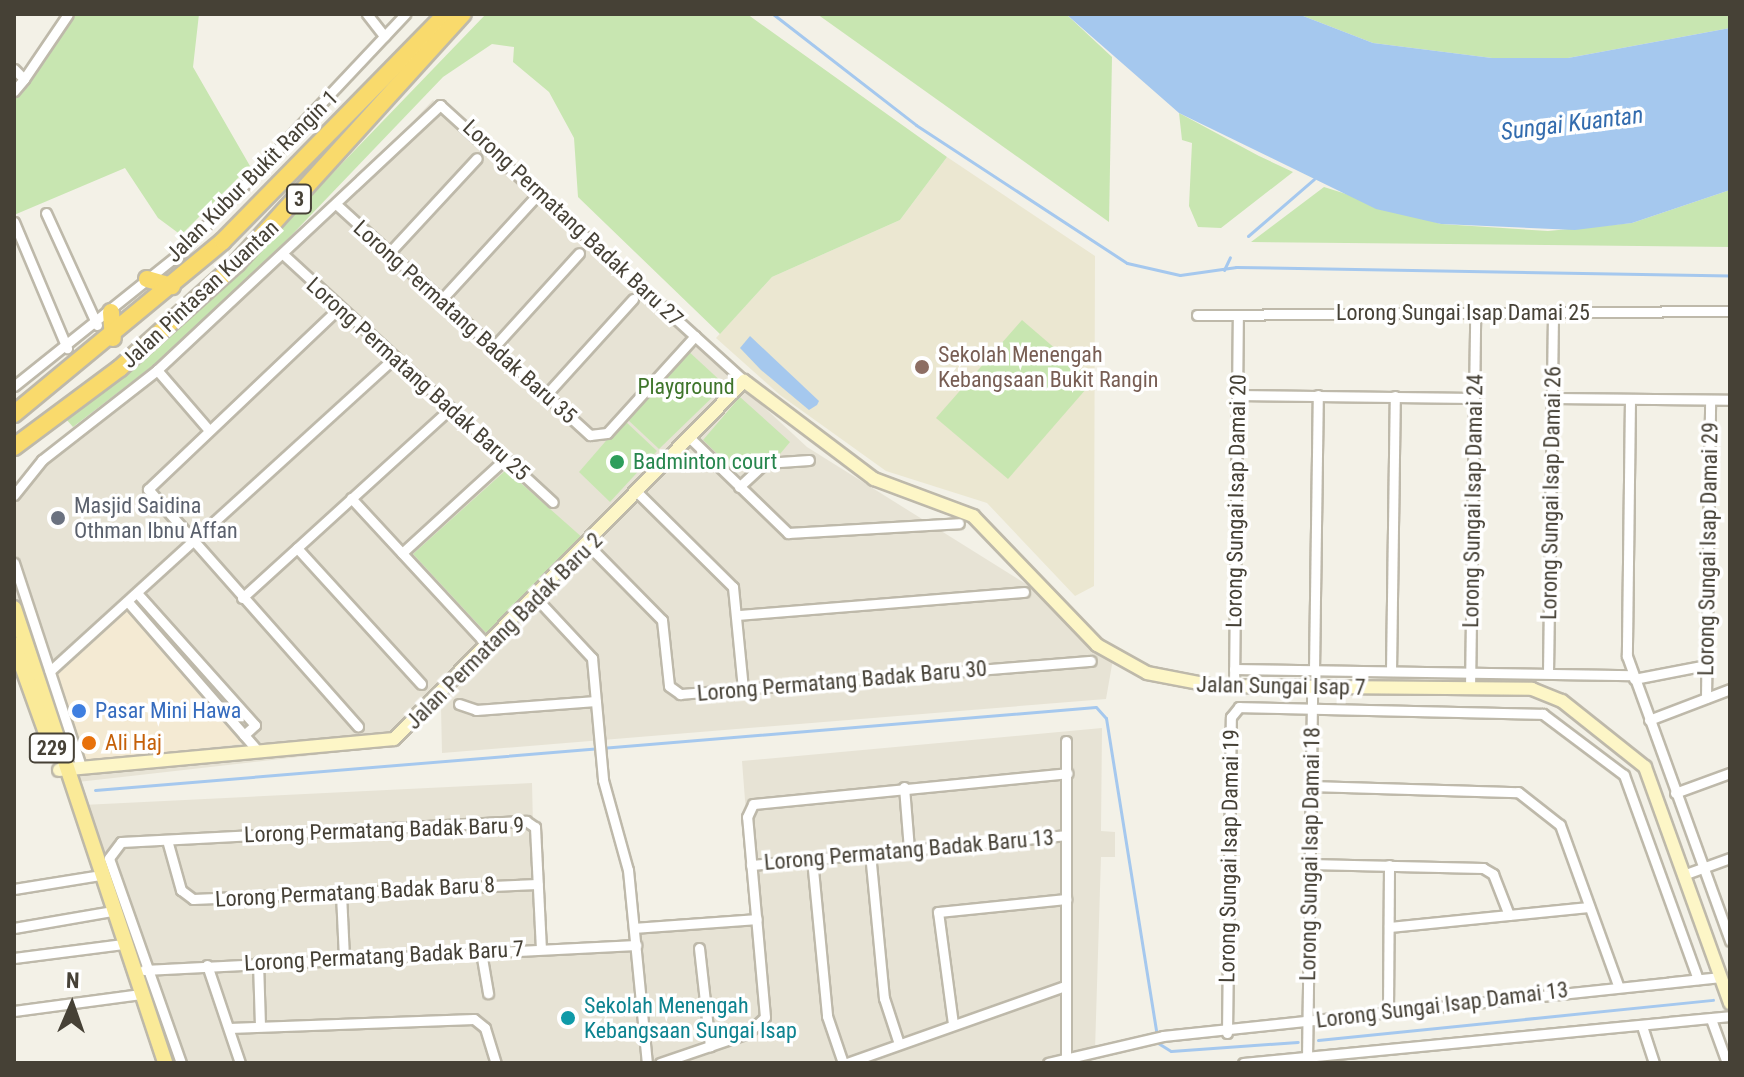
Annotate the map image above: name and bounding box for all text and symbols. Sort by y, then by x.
street label: Jalan Kubur Bukit Rangin 1 [160,84,344,268]
water label: Sungai Kuantan [1499,101,1645,147]
street label: Lorong Permatang Badak Baru 27 [458,114,688,332]
road number: 3 [285,183,313,215]
street label: Jalan Pintasan Kuantan [116,214,284,374]
street label: Lorong Permatang Badak Baru 35 [348,215,582,429]
street label: Lorong Permatang Badak Baru 25 [301,272,535,486]
street label: Lorong Sungai Isap Damai 25 [1336,300,1590,326]
place label: Sekolah Menengah Kebangsaan Bukit Rangin [938,341,1158,392]
marker: Sekolah Menengah Kebangsaan Bukit Rangin [913,358,931,376]
street label: Lorong Sungai Isap Damai 26 [1536,366,1566,620]
park label: Playground [637,374,735,400]
street label: Lorong Sungai Isap Damai 20 [1221,374,1251,628]
street label: Lorong Sungai Isap Damai 24 [1458,374,1488,628]
street label: Lorong Sungai Isap Damai 29 [1693,422,1723,676]
place label: Badminton court [633,449,777,475]
marker: Badminton court [608,453,626,471]
place label: Masjid Saidina Othman Ibnu Affan [74,492,238,544]
marker: Masjid Saidina Othman Ibnu Affan [49,509,67,527]
street label: Jalan Permatang Badak Baru 2 [400,527,608,735]
street label: Lorong Permatang Badak Baru 30 [696,655,988,707]
street label: Jalan Sungai Isap 7 [1196,671,1366,701]
place label: Pasar Mini Hawa [95,698,241,724]
marker: Pasar Mini Hawa [70,702,88,720]
street label: Lorong Sungai Isap Damai 18 [1295,727,1325,981]
street label: Lorong Sungai Isap Damai 19 [1214,729,1244,983]
place label: Ali Haj [105,730,162,756]
road number: 229 [28,732,76,764]
marker: Ali Haj [80,734,98,752]
street label: Lorong Permatang Badak Baru 9 [244,812,524,848]
street label: Lorong Permatang Badak Baru 13 [763,824,1055,876]
street label: Lorong Permatang Badak Baru 8 [214,871,496,913]
street label: Lorong Permatang Badak Baru 7 [243,935,525,977]
north arrow [32,965,112,1045]
text: N [66,968,80,993]
street label: Lorong Sungai Isap Damai 13 [1314,976,1570,1034]
place label: Sekolah Menengah Kebangsaan Sungai Isap [584,992,797,1044]
marker: Sekolah Menengah Kebangsaan Sungai Isap [559,1009,577,1027]

